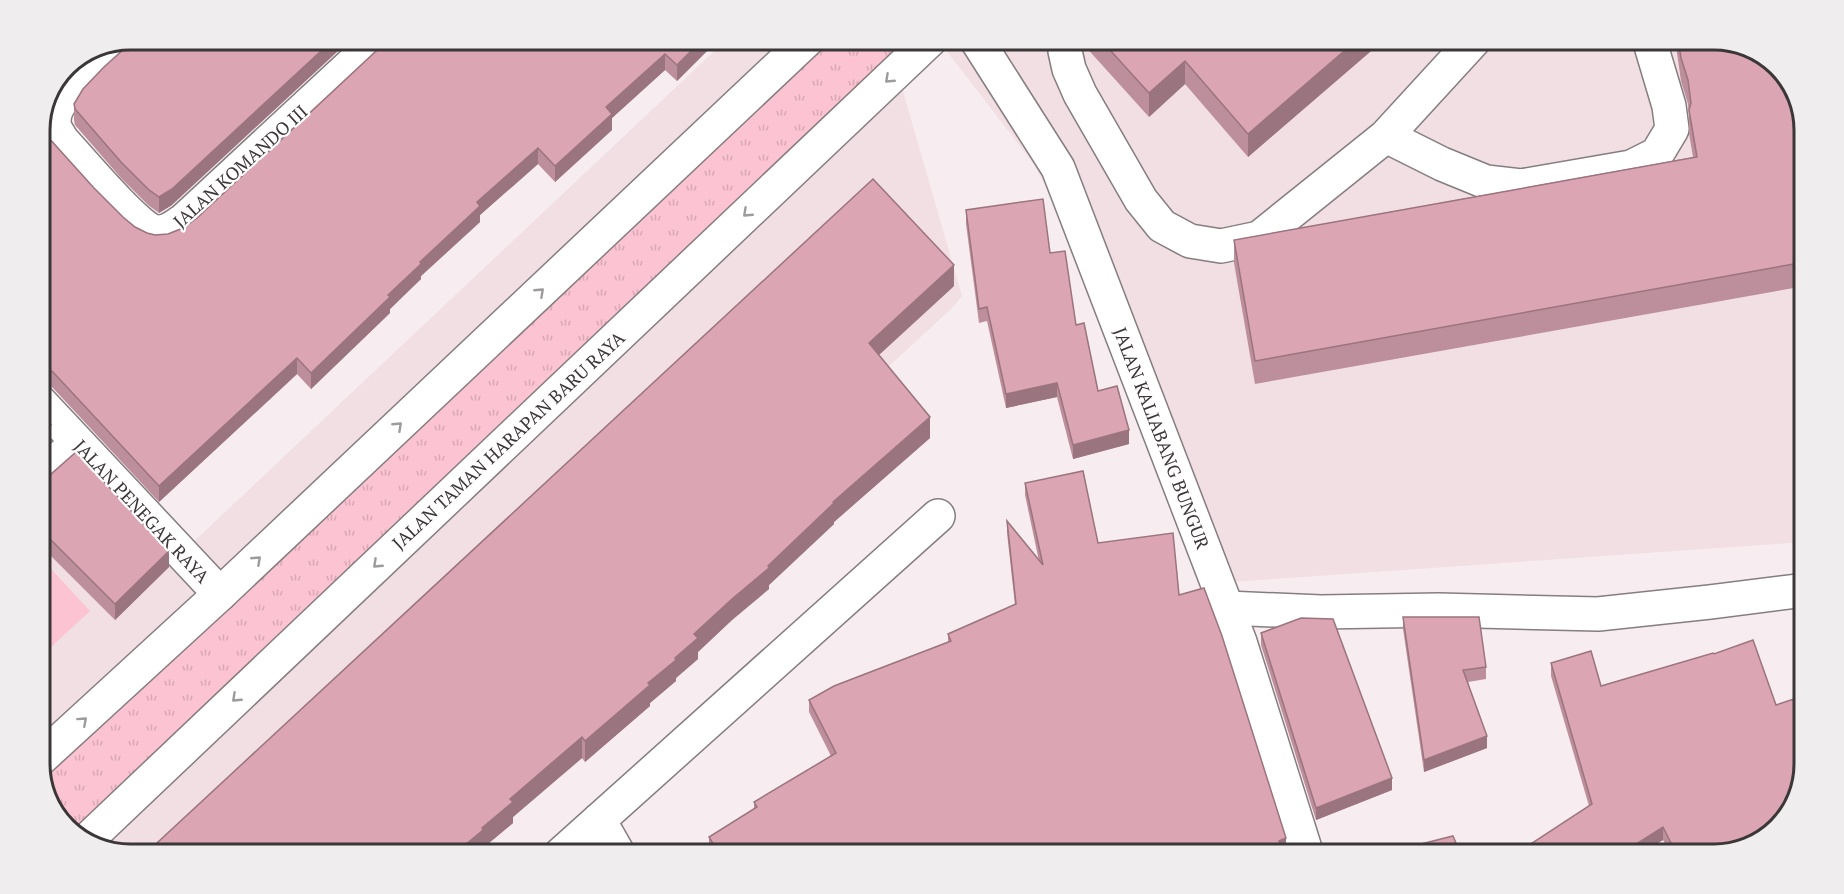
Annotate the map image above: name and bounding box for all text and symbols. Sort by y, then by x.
one-way arrow [885,72,895,83]
street label: JALAN KOMANDO III [168,99,312,233]
one-way arrow [744,206,755,217]
one-way arrow [534,288,544,299]
street label: JALAN KALIABANG BUNGUR [1109,324,1216,553]
street label: JALAN TAMAN HARAPAN BARU RAYA [387,325,630,554]
one-way arrow [392,422,402,433]
street label: JALAN PENEGAK RAYA [69,434,215,588]
one-way arrow [250,556,260,567]
one-way arrow [374,557,385,568]
one-way arrow [232,691,243,702]
one-way arrow [76,717,86,728]

